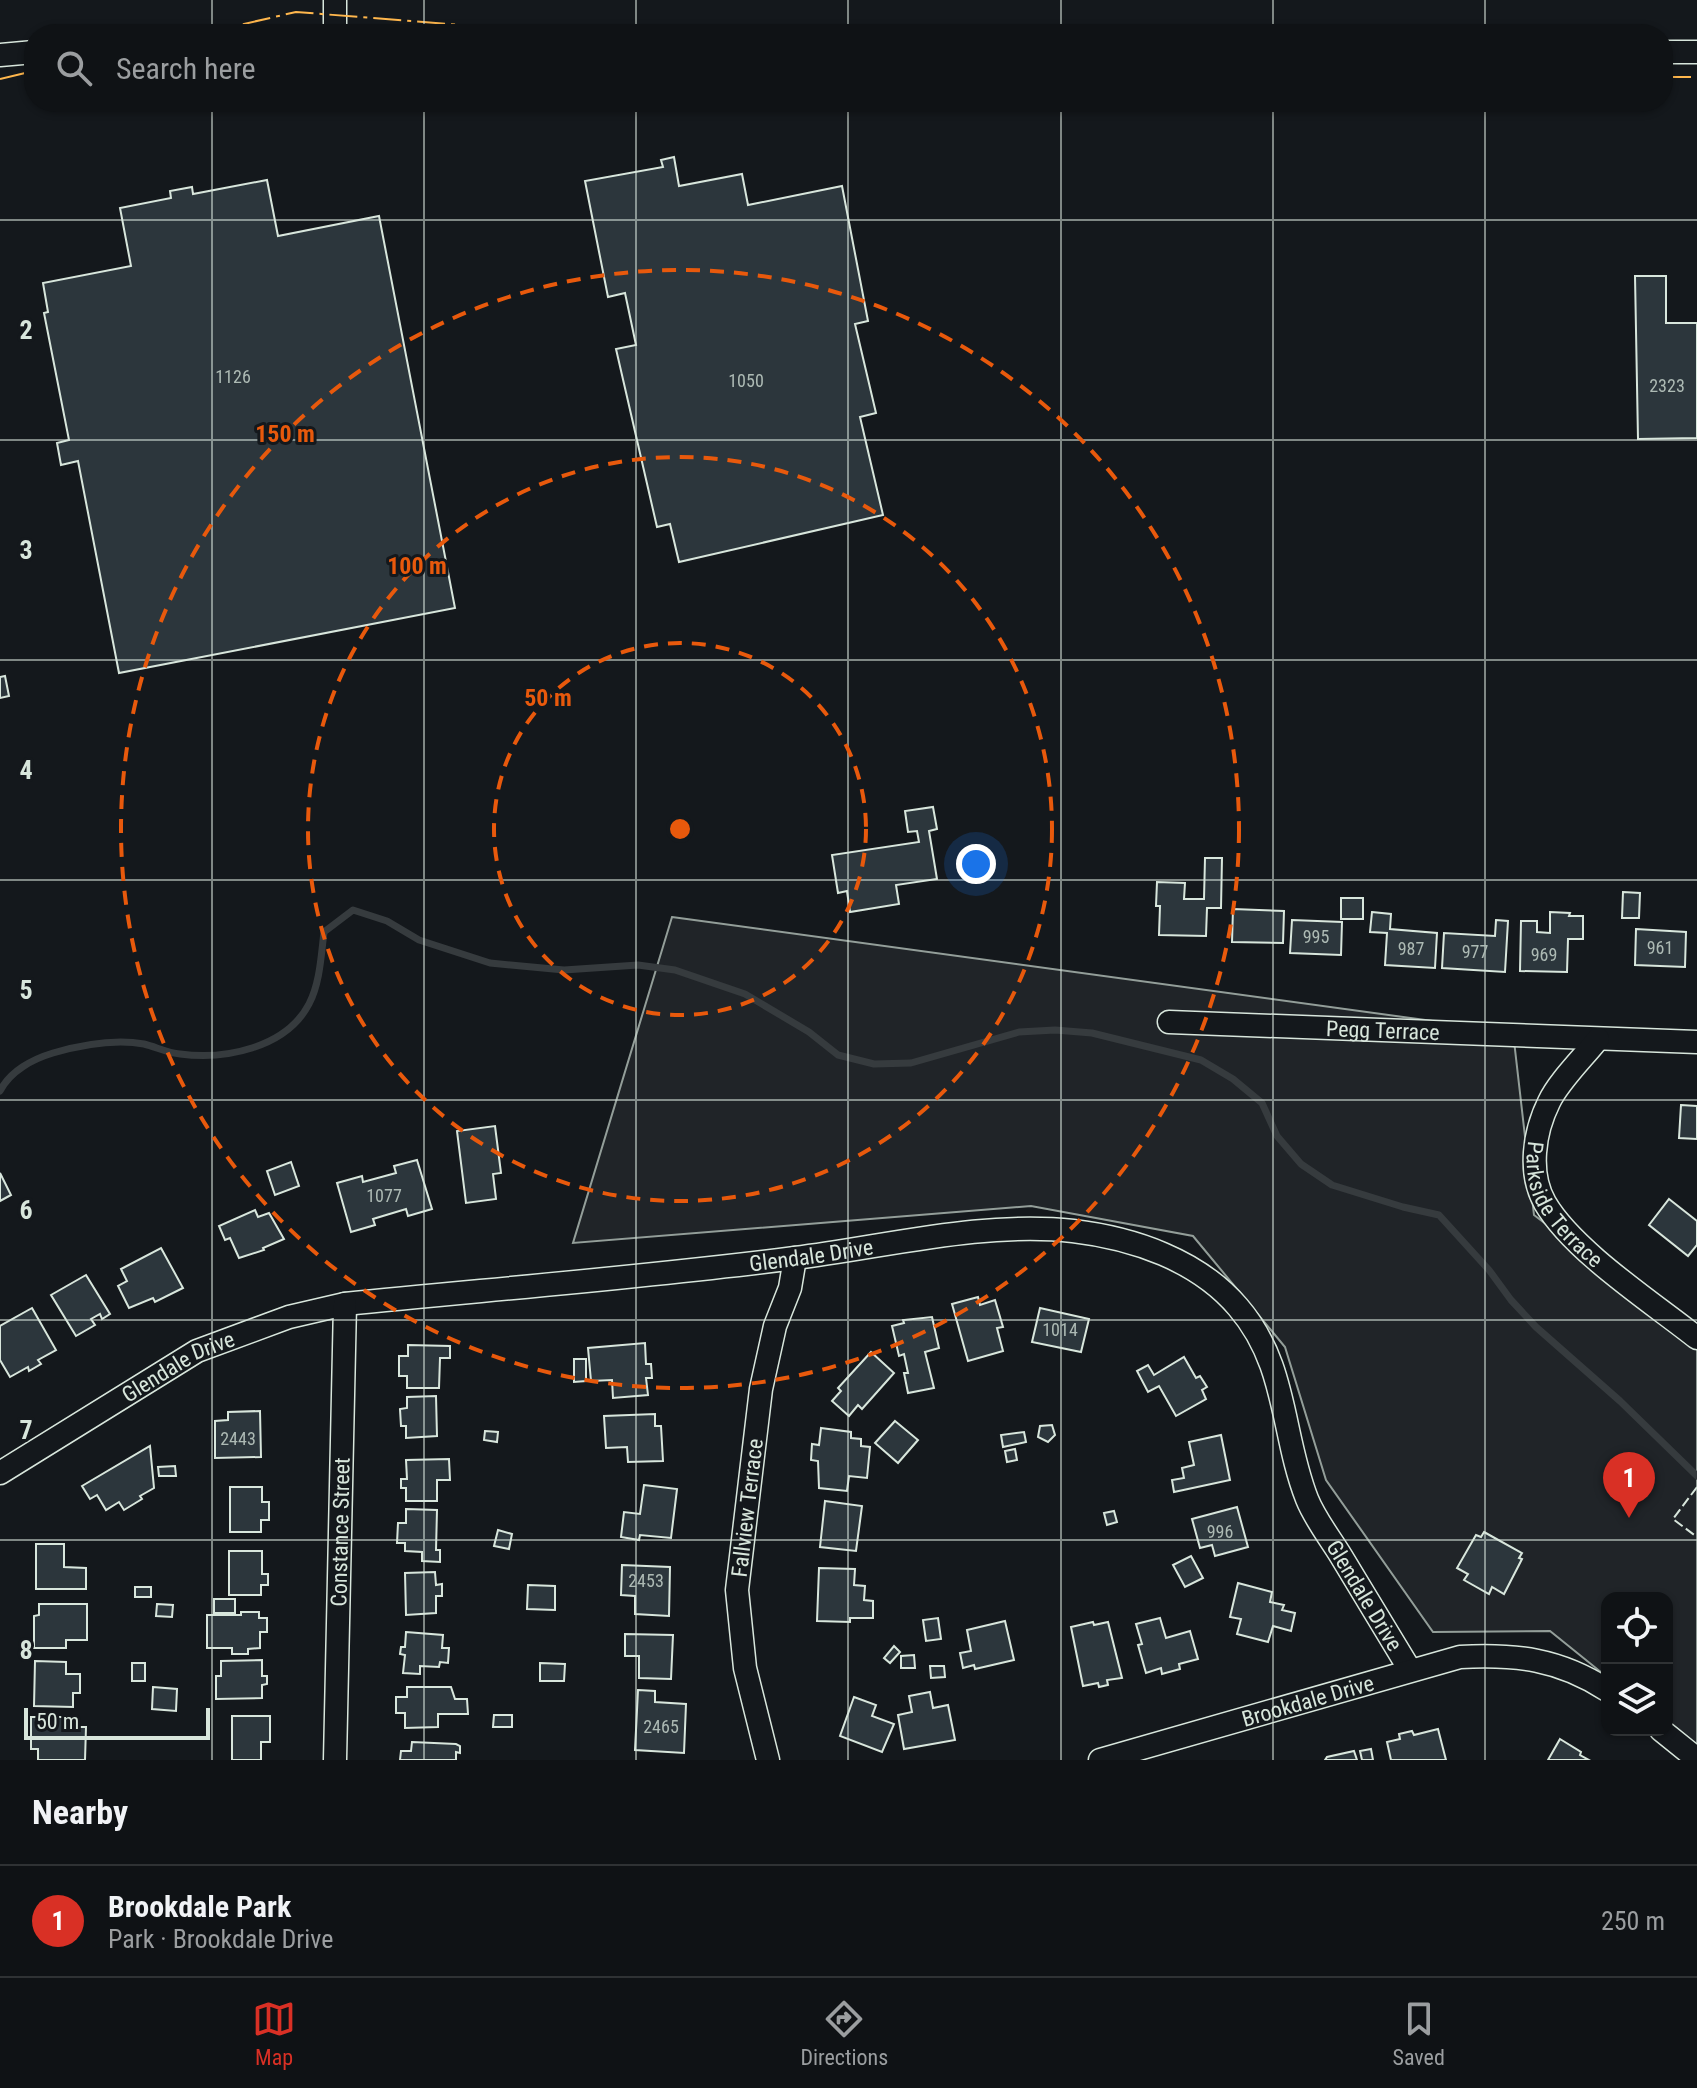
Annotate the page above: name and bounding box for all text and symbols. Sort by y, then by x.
search box [24,24,1673,112]
icon: search [52,46,96,90]
text: Search here [116,51,256,86]
text: 2 [19,315,33,345]
house number: 1126 [215,366,251,387]
house number: 1050 [728,370,764,391]
house number: 2323 [1649,375,1685,396]
text: 150 m [255,420,315,448]
text: 3 [19,535,33,565]
text: 100 m [387,552,447,580]
text: 50 m [524,684,572,712]
text: 4 [19,755,33,785]
centre of rings [666,815,694,843]
your location [956,844,996,884]
house number: 995 [1303,926,1329,947]
house number: 961 [1647,937,1673,958]
house number: 987 [1398,938,1424,959]
house number: 977 [1462,941,1488,962]
house number: 969 [1531,944,1557,965]
text: 5 [19,975,33,1005]
street label: Pegg Terrace [1326,1016,1440,1045]
street label: Parkside Terrace [1522,1140,1608,1273]
house number: 1077 [366,1185,402,1206]
text: 6 [19,1195,33,1225]
street label: Glendale Drive [748,1234,875,1277]
house number: 1014 [1042,1319,1078,1340]
street label: Glendale Drive [117,1326,238,1407]
text: 7 [19,1415,33,1445]
house number: 2443 [220,1428,256,1449]
street label: Fallview Terrace [727,1437,768,1579]
pin: 1 [1603,1452,1655,1518]
street label: Constance Street [326,1457,355,1607]
house number: 996 [1207,1521,1233,1542]
street label: Glendale Drive [1321,1536,1407,1655]
house number: 2453 [628,1570,664,1591]
map controls [1601,1592,1673,1736]
button: locate [1601,1592,1673,1664]
text: 8 [19,1635,33,1665]
button: layers [1601,1664,1673,1736]
street label: Brookdale Drive [1239,1670,1377,1732]
scale bar [24,1704,210,1740]
text: 50 m [36,1709,79,1734]
house number: 2465 [643,1716,679,1737]
text: Nearby [32,1792,128,1832]
text: Brookdale Park [108,1889,291,1924]
text: 1 [51,1906,65,1936]
text: 250 m [1601,1906,1665,1936]
text: Park · Brookdale Drive [108,1924,333,1954]
tab: Map [252,1997,296,2070]
tab: Directions [800,1997,888,2070]
tab: Saved [1393,1997,1445,2070]

